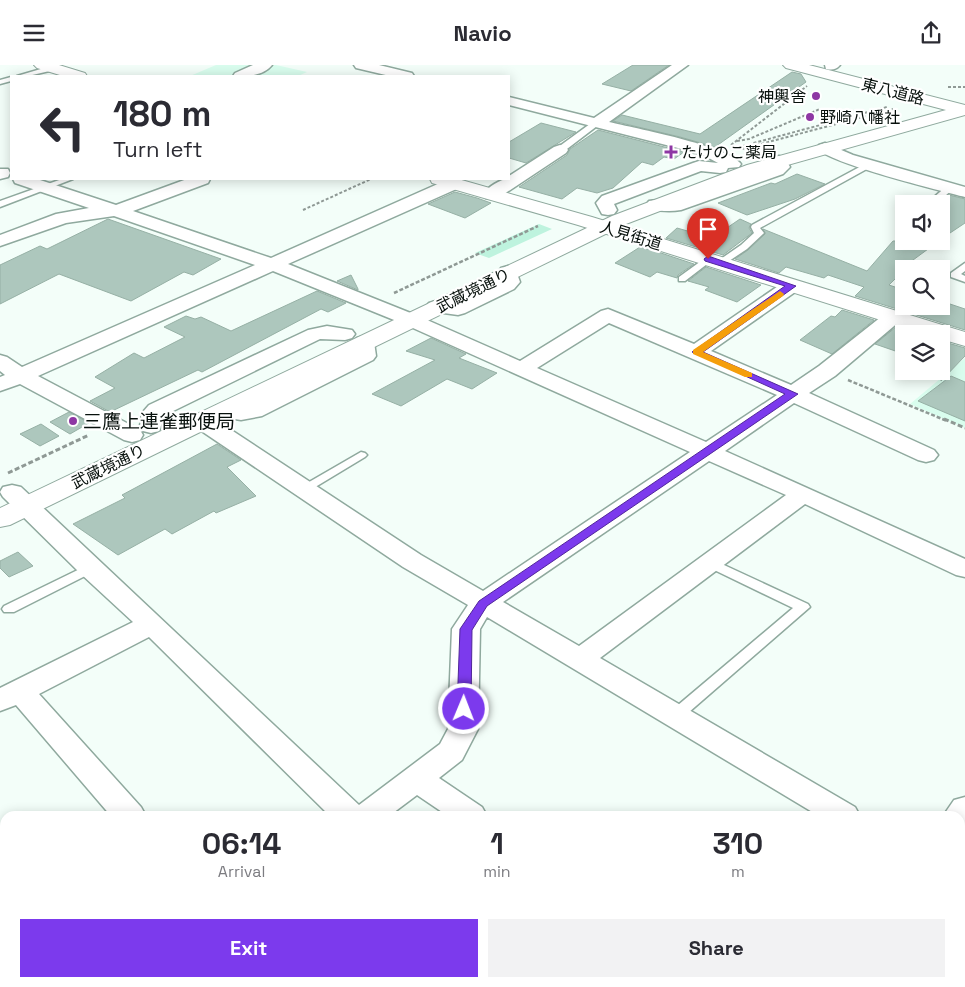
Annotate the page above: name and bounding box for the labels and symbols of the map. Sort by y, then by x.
street label: 東八道路 [859,74,926,109]
place label: 神輿舎 [758,86,806,107]
marker: 神輿舎 [810,90,822,102]
place label: 野崎八幡社 [820,107,900,128]
marker: 野崎八幡社 [804,111,816,123]
place label: たけのこ薬局 [681,142,777,163]
marker: たけのこ薬局 [665,146,677,158]
pin [687,208,729,259]
street label: 人見街道 [597,216,665,255]
street label: 武蔵境通り [433,263,514,317]
place label: 三鷹上連雀郵便局 [83,409,235,434]
marker: 三鷹上連雀郵便局 [67,415,79,427]
street label: 武蔵境通り [68,439,149,493]
position arrow [437,682,489,734]

